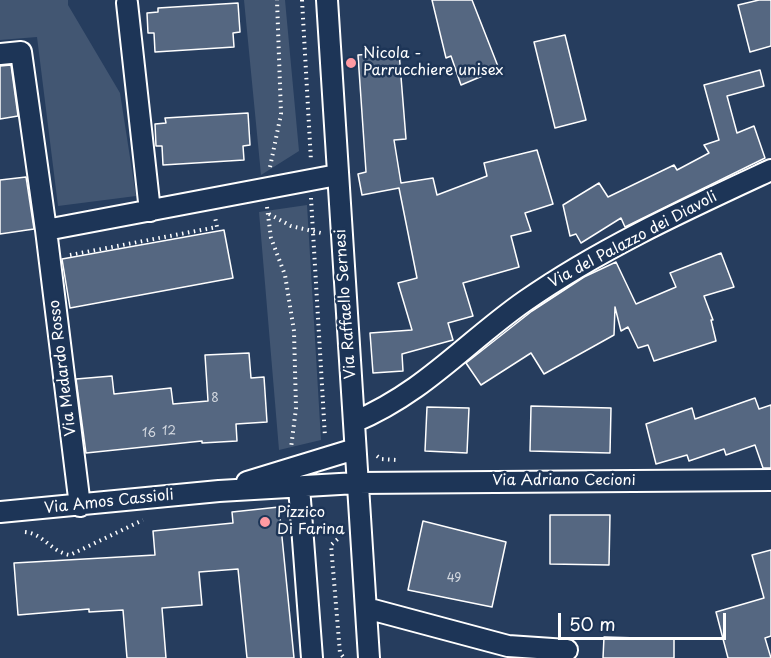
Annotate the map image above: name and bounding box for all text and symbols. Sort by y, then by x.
place label: Nicola - Parrucchiere unisex [363,45,503,80]
marker: Nicola - Parrucchiere unisex [344,56,358,70]
street label: Via del Palazzo dei Diavoli [546,188,720,292]
street label: Via Raffaello Sernesi [332,228,360,380]
street label: Via Medardo Rosso [46,299,80,437]
house number: 8 [211,392,219,406]
house number: 12 [162,425,176,439]
house number: 16 [142,427,156,441]
street label: Via Adriano Cecioni [492,472,636,490]
street label: Via Amos Cassioli [43,486,175,518]
place label: Pizzico Di Farina [277,504,345,539]
marker: Pizzico Di Farina [258,515,272,529]
house number: 49 [447,572,461,586]
scale bar [561,601,729,639]
text: 50 m [569,610,616,637]

